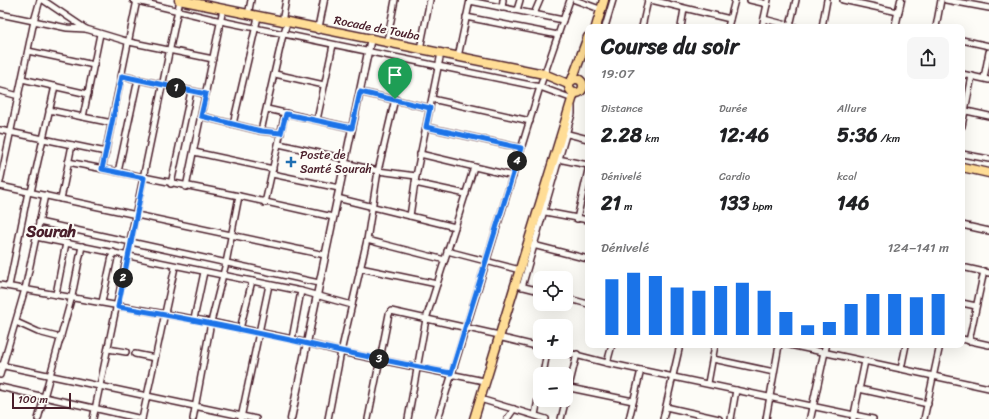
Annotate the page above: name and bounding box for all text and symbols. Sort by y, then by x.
street label: Rocade de Touba [332,9,422,47]
text: Course du soir [601,27,739,66]
button: share [907,37,949,79]
pin [378,58,412,99]
text: 19:07 [601,62,634,85]
icon: arrive [384,64,406,86]
pin: 1 [166,78,186,98]
text: 1 [174,78,178,97]
text: Distance [601,99,643,118]
text: Durée [719,99,747,118]
text: Allure [837,99,867,118]
text: 2.28 [601,118,642,153]
text: 12:46 [719,118,769,153]
text: 5:36 [837,118,878,153]
text: km [642,129,659,148]
text: /km [878,129,900,148]
place label: Poste de Santé Sourah [300,144,372,180]
pin: 4 [507,151,527,171]
text: 4 [514,151,520,170]
marker: Poste de Santé Sourah [285,156,297,168]
text: Dénivelé [601,167,642,186]
text: Cardio [719,167,750,186]
text: kcal [837,167,857,186]
text: 21 [601,186,621,221]
text: 133 [719,186,750,221]
text: 146 [837,186,869,221]
text: m [621,197,632,216]
text: bpm [750,197,773,216]
district label: Sourah [25,217,76,246]
text: Dénivelé [601,236,649,259]
text: 124–141 m [888,236,949,259]
pin: 2 [113,268,133,288]
text: 2 [120,268,126,287]
map controls [533,271,573,407]
button: locate [533,271,573,311]
button: + [533,319,573,359]
pin: 3 [369,349,389,369]
text: 3 [376,349,382,368]
button: − [533,367,573,407]
text: 100 m [18,390,48,409]
scale bar [12,391,71,410]

